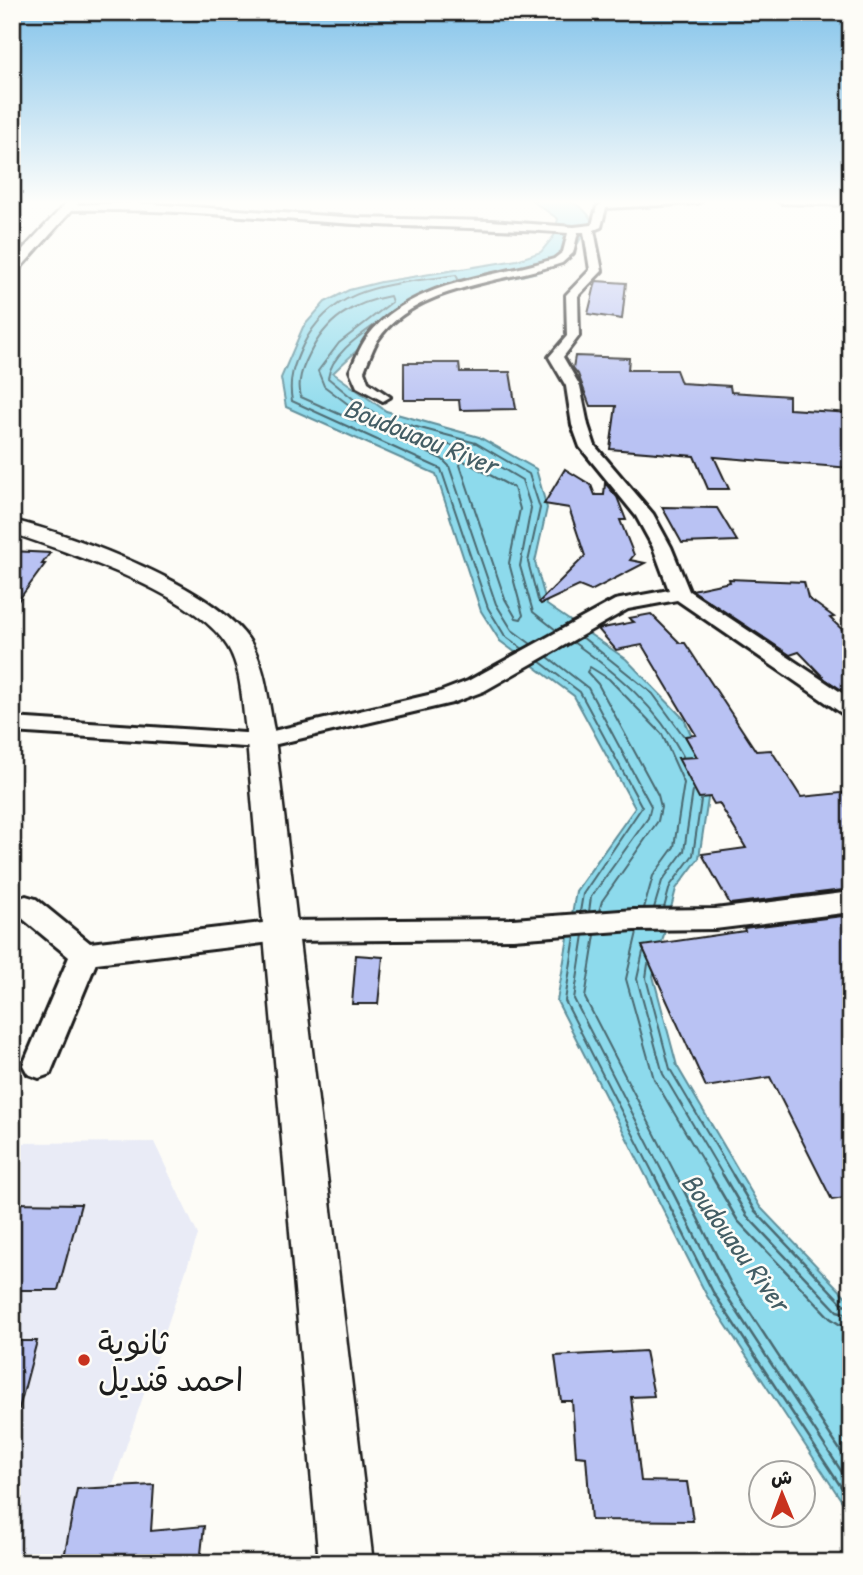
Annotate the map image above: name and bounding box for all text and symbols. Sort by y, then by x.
water label: Boudouaou River [339,388,506,485]
water label: Boudouaou River [673,1165,801,1321]
place label: ثانوية احمد قنديل [98,1321,243,1401]
marker: ثانوية احمد قنديل [76,1352,92,1368]
north arrow [748,1460,818,1530]
text: ش [771,1464,792,1490]

